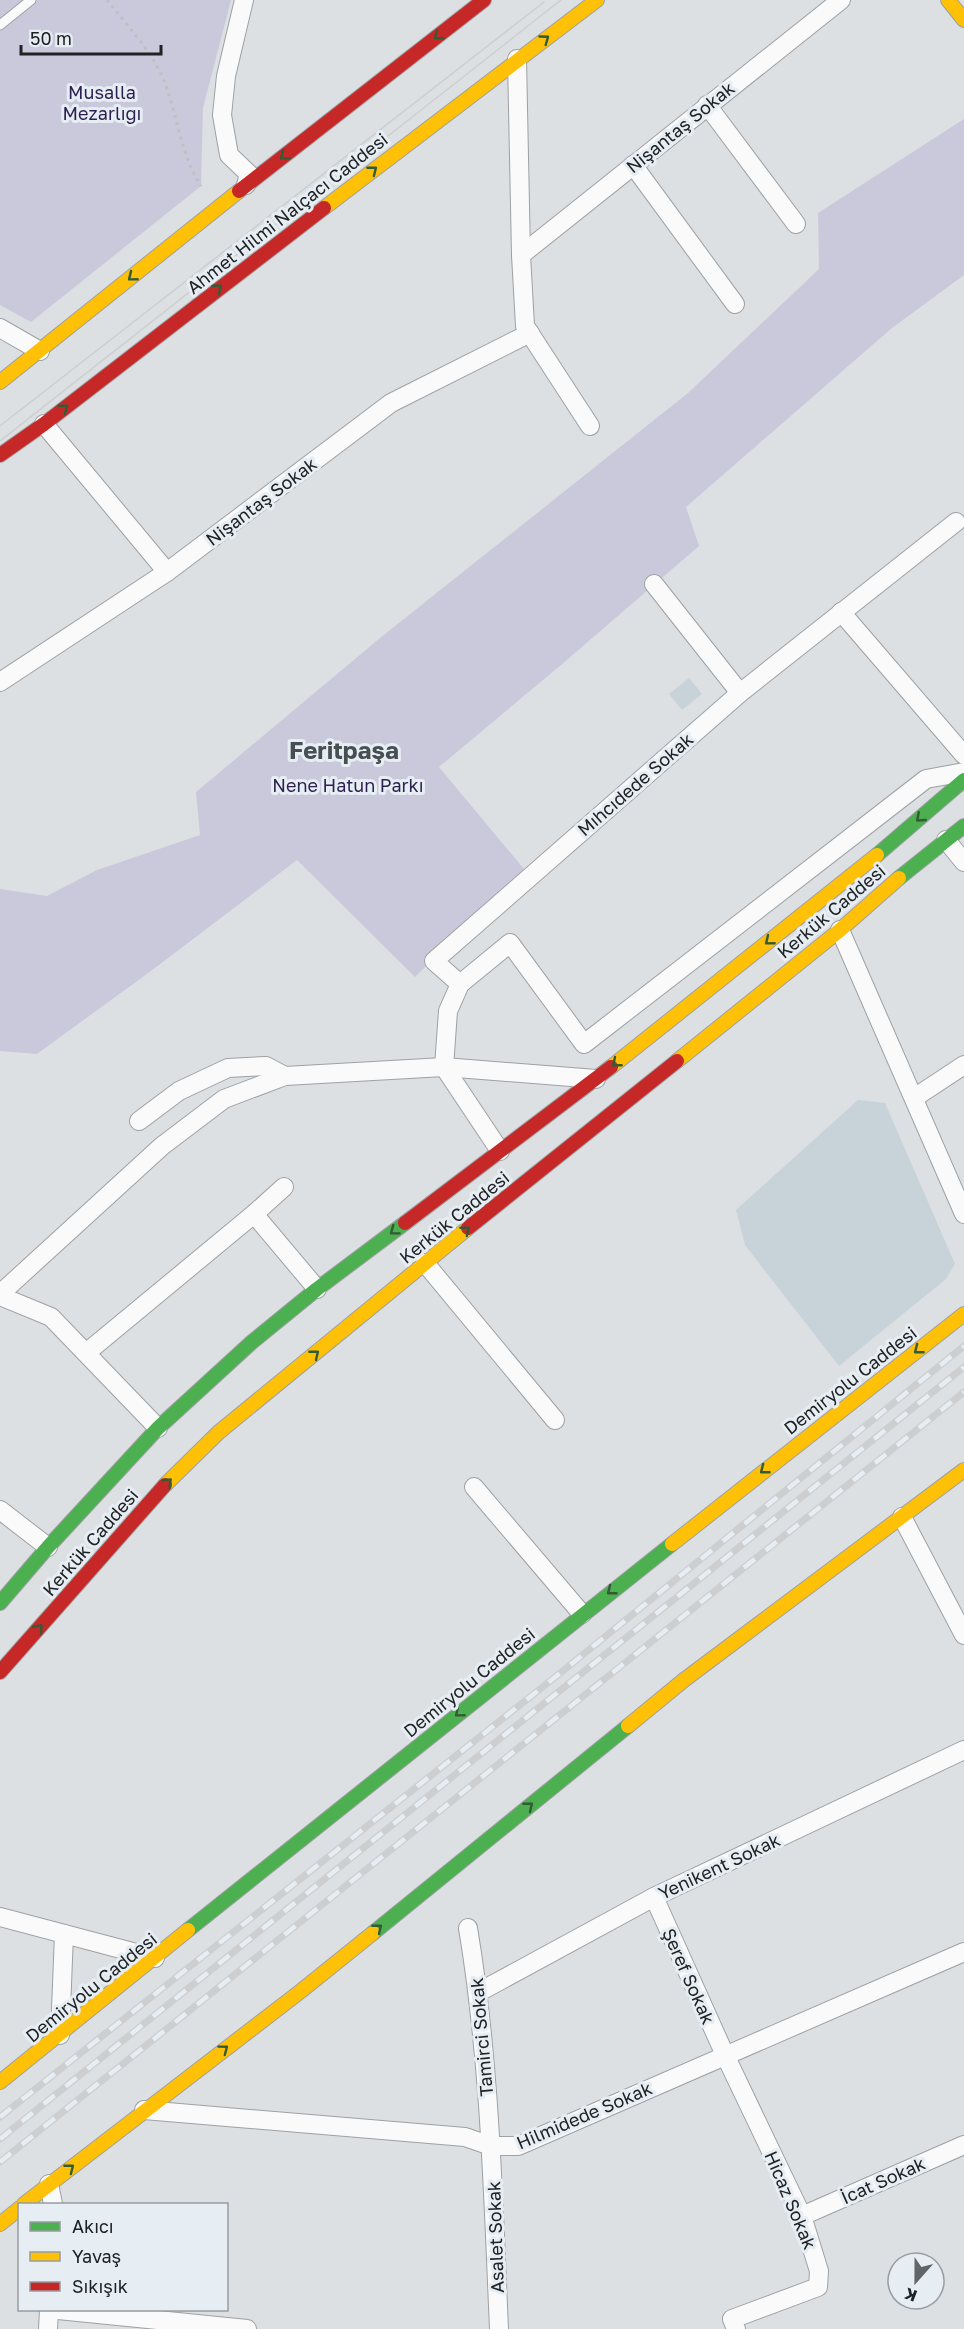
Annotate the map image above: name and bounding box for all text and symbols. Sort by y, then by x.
scale bar [21,18,160,56]
text: 50 m [30,27,72,49]
one-way arrow [434,28,445,39]
one-way arrow [538,35,549,46]
street label: Nişantaş Sokak [621,77,739,177]
park label: Musalla Mezarlığı [63,81,141,124]
street label: Ahmet Hilmi Nalçacı Caddesi [182,128,392,298]
one-way arrow [280,148,291,159]
one-way arrow [366,166,377,177]
one-way arrow [127,270,138,281]
one-way arrow [212,285,223,296]
one-way arrow [58,404,69,415]
street label: Nişantaş Sokak [201,452,321,550]
street label: Mıhcıdede Sokak [573,728,697,840]
district label: Feritpaşa [289,735,399,764]
park label: Nene Hatun Parkı [272,774,424,796]
one-way arrow [916,811,927,822]
street label: Kerkük Caddesi [772,859,890,963]
one-way arrow [765,934,776,945]
one-way arrow [612,1055,623,1066]
street label: Kerkük Caddesi [395,1166,513,1268]
one-way arrow [389,1224,400,1235]
one-way arrow [459,1227,470,1238]
street label: Demiryolu Caddesi [779,1321,921,1439]
one-way arrow [914,1343,925,1354]
one-way arrow [308,1350,319,1361]
one-way arrow [760,1463,771,1474]
one-way arrow [160,1478,171,1489]
street label: Kerkük Caddesi [38,1484,142,1600]
one-way arrow [607,1584,618,1595]
street label: Demiryolu Caddesi [399,1622,539,1742]
one-way arrow [31,1624,42,1635]
one-way arrow [455,1706,466,1717]
one-way arrow [522,1802,533,1813]
street label: Yenikent Sokak [655,1828,783,1904]
one-way arrow [371,1925,382,1936]
street label: Şeref Sokak [658,1925,720,2027]
street label: Demiryolu Caddesi [21,1927,161,2047]
street label: Tamirci Sokak [465,1977,497,2097]
one-way arrow [218,2045,229,2056]
street label: Hilmidede Sokak [513,2077,655,2153]
street label: Hicaz Sokak [760,2147,822,2253]
street label: İcat Sokak [838,2152,928,2208]
one-way arrow [63,2164,74,2175]
street label: Asalet Sokak [482,2181,508,2293]
legend [18,2203,228,2311]
text: Akıcı [72,2215,114,2237]
text: Yavaş [72,2245,121,2267]
north arrow [886,2251,946,2311]
text: Sıkışık [72,2275,128,2297]
text: K [901,2283,920,2306]

